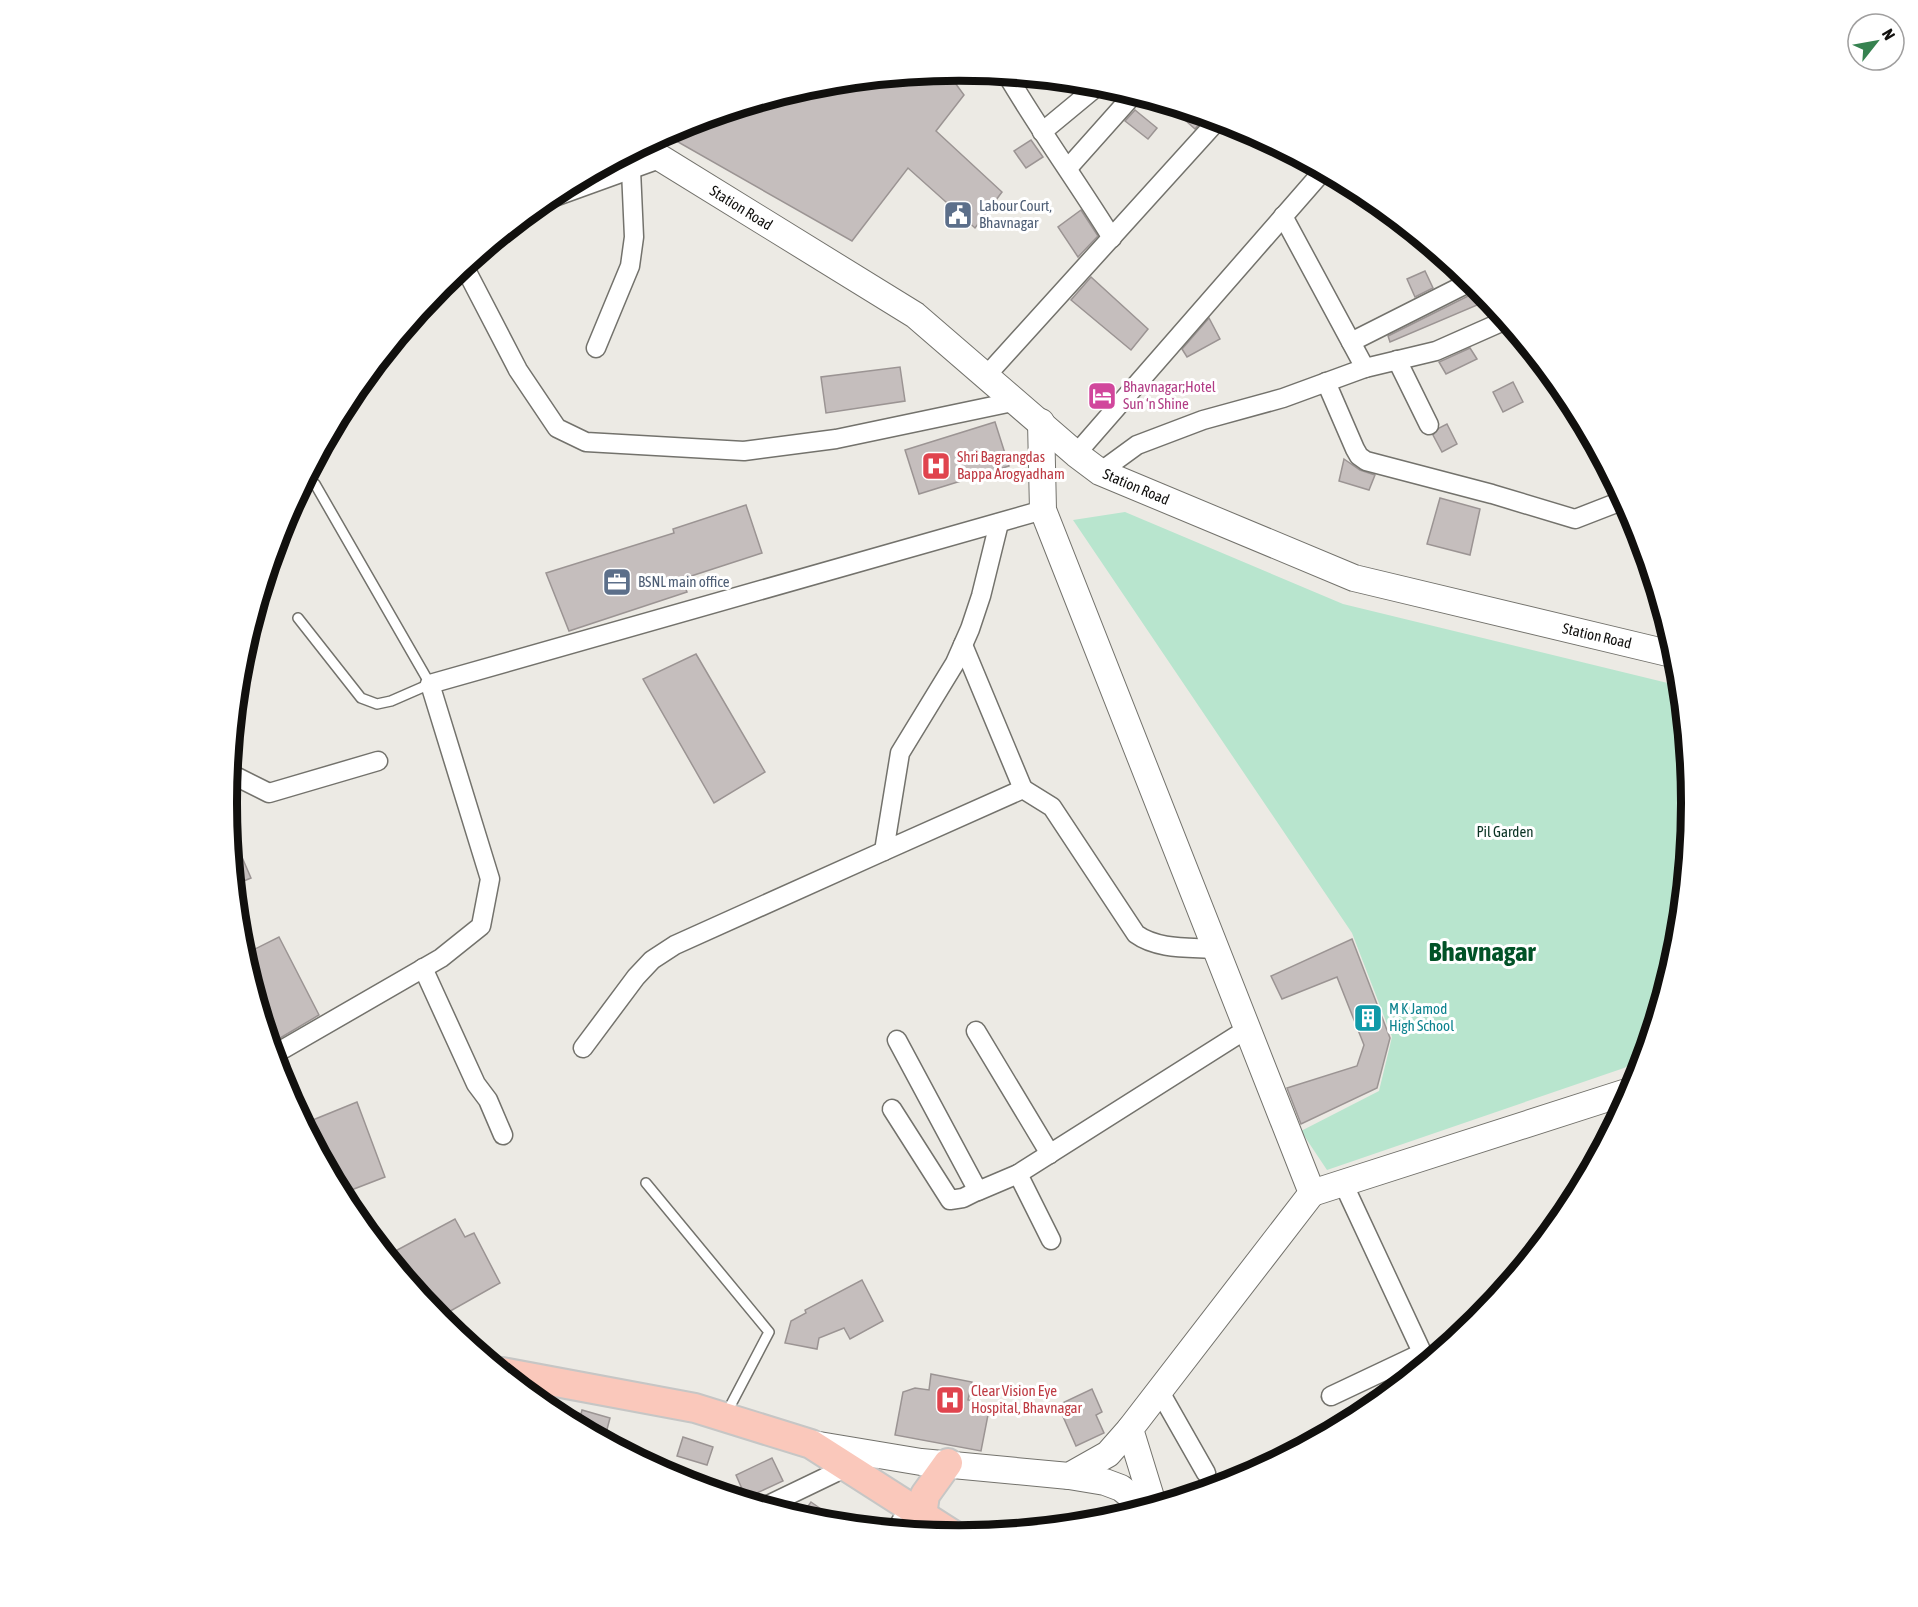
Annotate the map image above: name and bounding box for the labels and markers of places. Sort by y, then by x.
place label: Labour Court, Bhavnagar [979,197,1052,231]
public building icon: Labour Court, Bhavnagar [942,199,974,231]
place label: Bhavnagar;Hotel Sun ‘n Shine [1123,378,1216,412]
hotel icon: Bhavnagar;Hotel Sun ‘n Shine [1086,380,1118,412]
place label: Shri Bagrangdas Bappa Arogyadham [957,448,1065,482]
hospital icon: Shri Bagrangdas Bappa Arogyadham [920,450,952,482]
office icon: BSNL main office [601,566,633,598]
place label: BSNL main office [638,573,730,590]
place label: M K Jamod High School [1389,1000,1454,1034]
building icon: M K Jamod High School [1352,1002,1384,1034]
place label: Clear Vision Eye Hospital, Bhavnagar [971,1382,1083,1416]
hospital icon: Clear Vision Eye Hospital, Bhavnagar [934,1384,966,1416]

